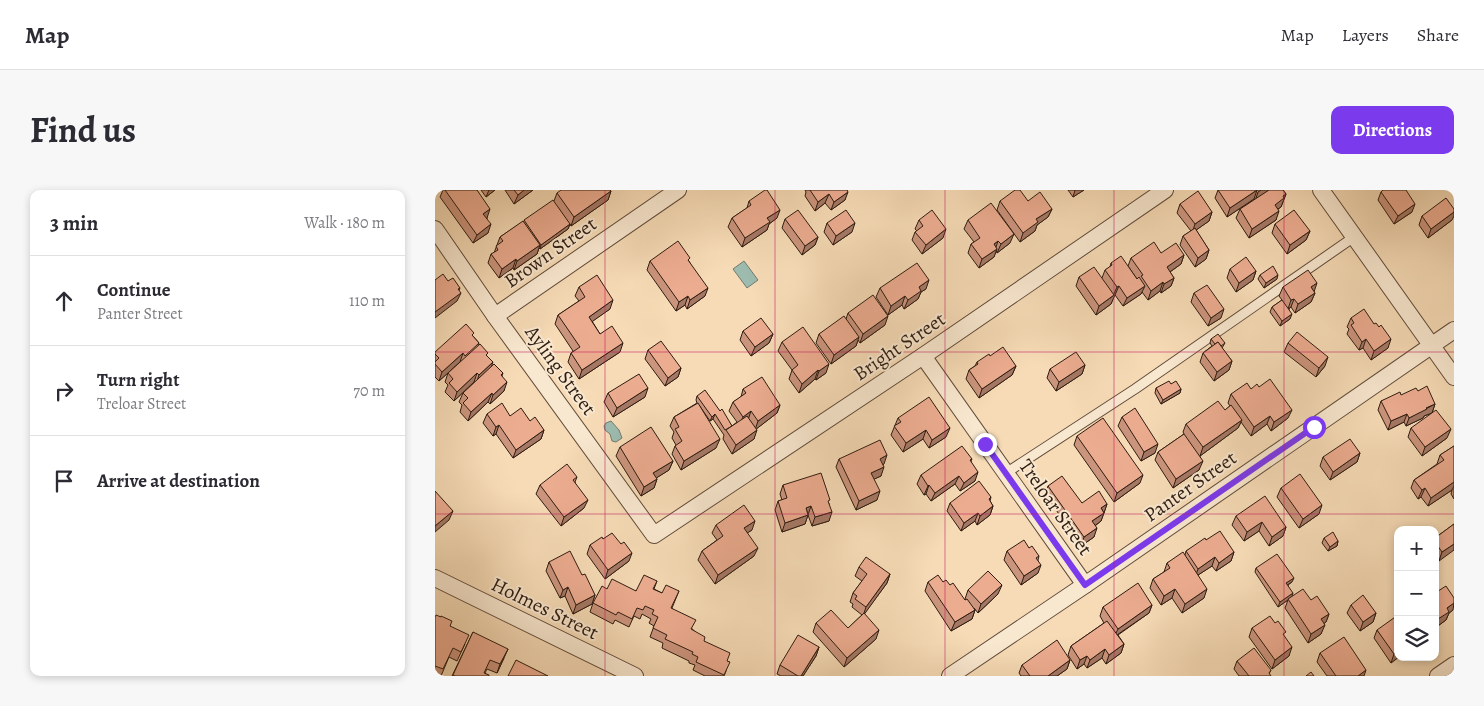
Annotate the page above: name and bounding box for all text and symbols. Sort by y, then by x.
text: Map [25,19,69,51]
text: Map [1281,23,1314,47]
text: Layers [1342,23,1389,47]
text: Share [1417,23,1459,47]
text: Find us [30,106,136,154]
button: Directions [1331,106,1454,154]
text: 3 min [50,209,98,237]
street label: Brown Street [499,210,602,294]
text: Walk · 180 m [304,212,385,234]
text: Continue [97,277,171,303]
icon: ahead [50,287,78,315]
text: 110 m [349,290,385,312]
text: Panter Street [97,303,183,325]
street label: Bright Street [848,306,951,387]
street label: Ayling Street [518,319,603,421]
text: Turn right [97,367,179,393]
icon: right [50,377,78,405]
text: 70 m [353,380,385,402]
text: Treloar Street [97,393,186,415]
route start [1303,416,1326,439]
route end [974,433,997,456]
street label: Panter Street [1139,444,1242,528]
street label: Treloar Street [1012,454,1099,561]
icon: arrive [50,467,78,495]
text: Arrive at destination [97,468,260,494]
map controls [1394,526,1439,661]
button: + [1394,526,1439,571]
street label: Holmes Street [487,571,603,646]
button: − [1394,571,1439,616]
button: layers [1394,616,1439,661]

